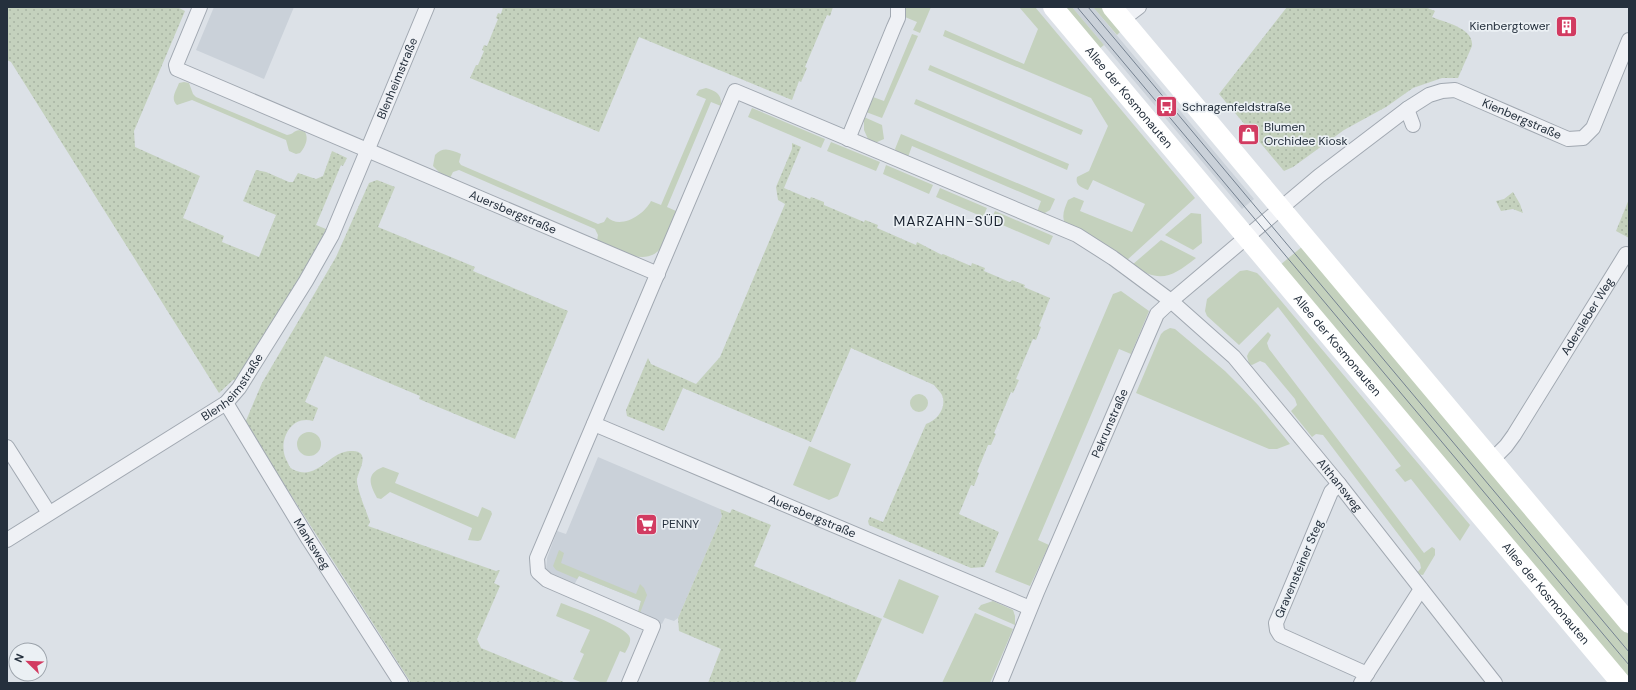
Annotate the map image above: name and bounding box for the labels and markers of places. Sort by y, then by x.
building icon: Kienbergtower [1553,13,1579,39]
place label: Kienbergtower [1469,18,1551,34]
bus stop icon: Schragenfeldstraße [1153,94,1179,120]
place label: Schragenfeldstraße [1182,99,1291,115]
place label: Blumen Orchidee Kiosk [1264,119,1348,149]
shop icon: Blumen Orchidee Kiosk [1236,121,1262,147]
supermarket icon: PENNY [633,511,659,537]
place label: PENNY [662,516,699,532]

